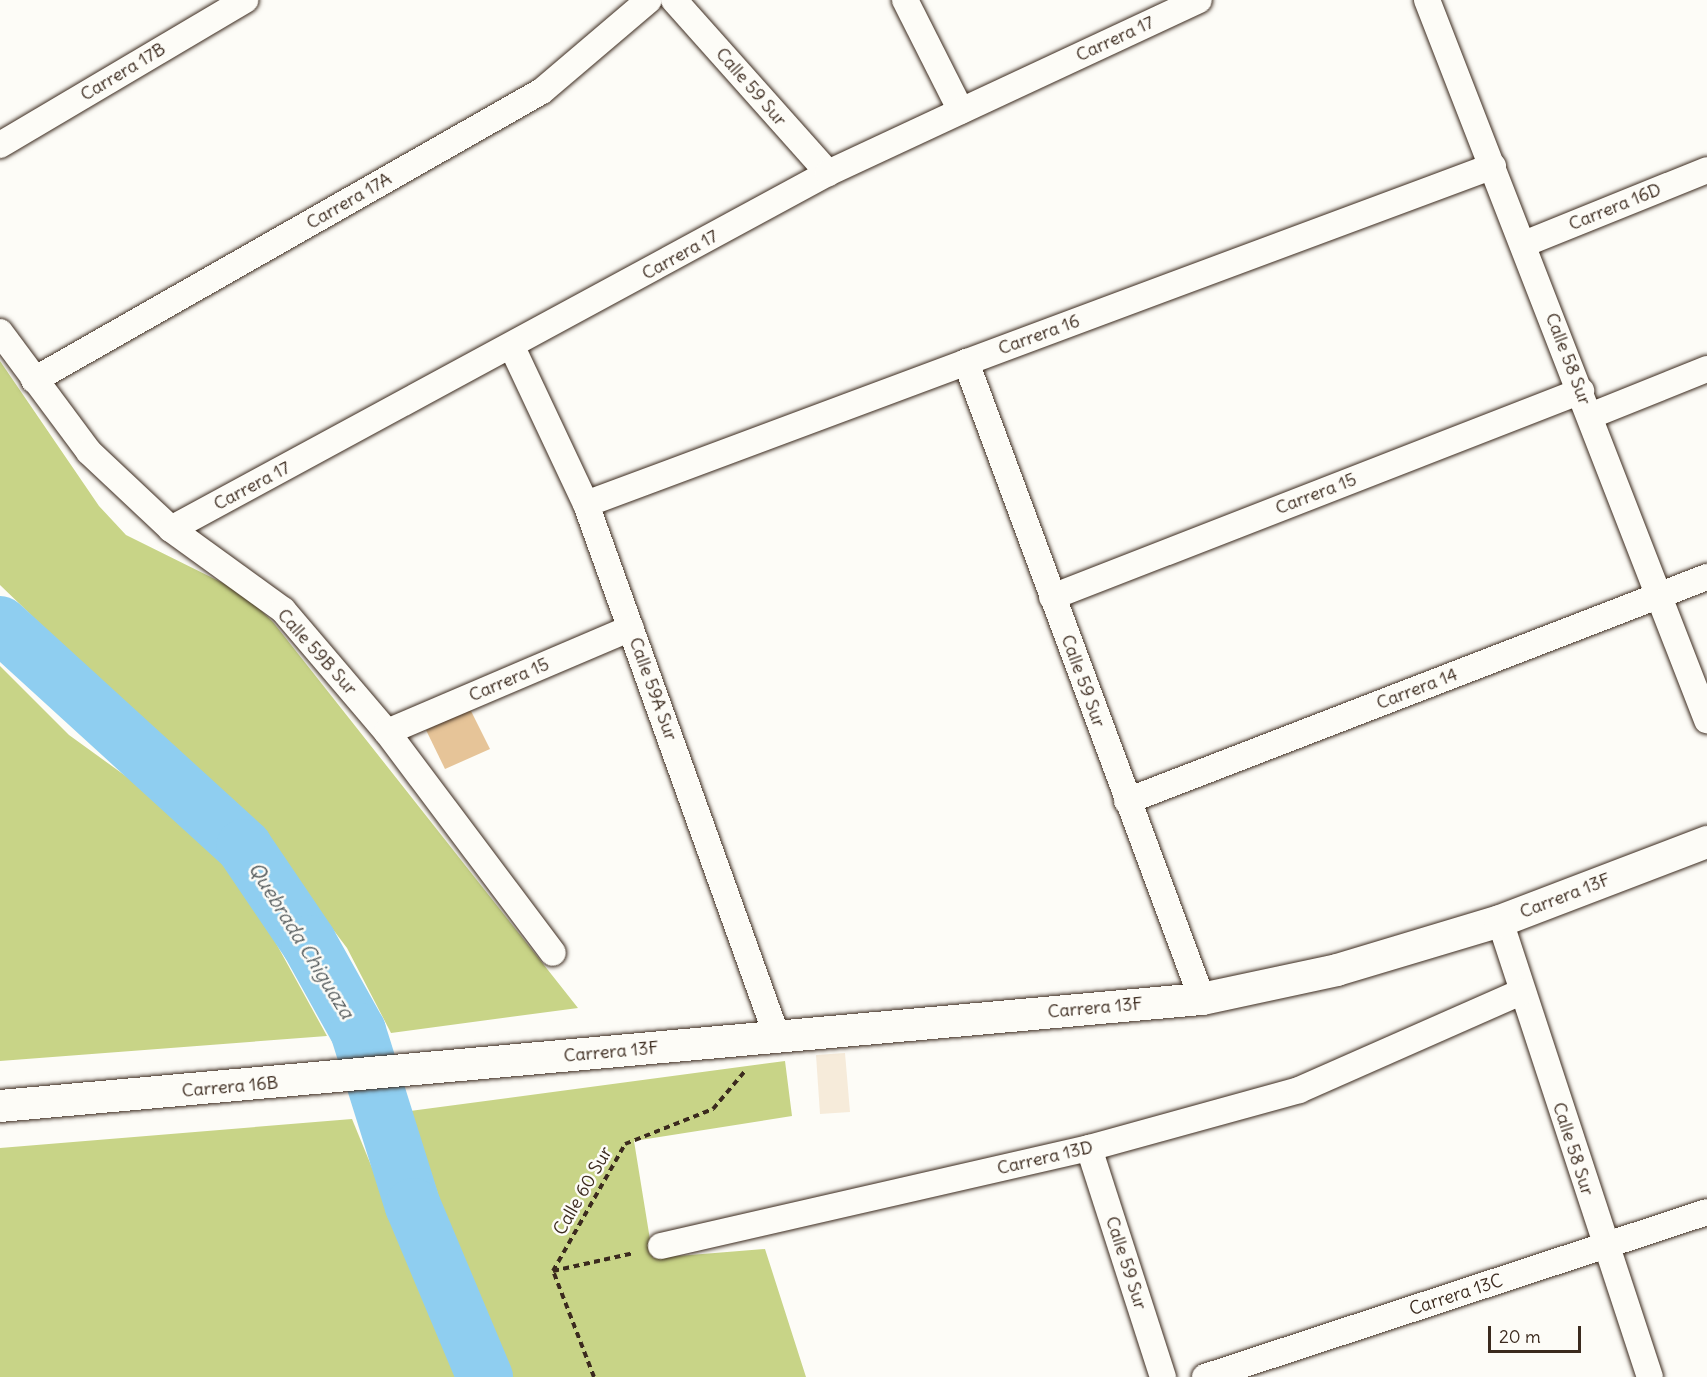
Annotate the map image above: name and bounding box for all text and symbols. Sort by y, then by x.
street label: Carrera 17 [1073,12,1157,66]
street label: Carrera 17B [77,38,169,106]
street label: Calle 59 Sur [711,43,791,131]
street label: Carrera 17A [303,168,395,234]
street label: Carrera 16D [1566,179,1664,235]
street label: Carrera 17 [638,225,722,285]
street label: Carrera 16 [995,310,1083,360]
street label: Calle 58 Sur [1541,310,1595,408]
street label: Carrera 17 [210,457,294,515]
street label: Carrera 15 [1272,469,1360,519]
street label: Calle 59B Sur [273,604,361,700]
street label: Calle 59 Sur [1056,632,1110,730]
street label: Calle 59A Sur [624,634,682,744]
street label: Carrera 15 [466,653,552,707]
street label: Carrera 14 [1373,664,1461,714]
water label: Quebrada Chiguaza [244,857,360,1023]
street label: Carrera 13F [1517,869,1613,923]
street label: Carrera 13F [1047,993,1143,1023]
street label: Carrera 13F [563,1037,659,1067]
street label: Carrera 16B [181,1072,279,1102]
street label: Calle 58 Sur [1548,1100,1598,1198]
street label: Carrera 13D [995,1136,1095,1180]
street label: Calle 60 Sur [549,1143,617,1239]
street label: Calle 59 Sur [1101,1214,1151,1312]
street label: Carrera 13C [1407,1270,1505,1320]
scale bar [1491,1314,1584,1352]
text: 20 m [1499,1325,1541,1348]

